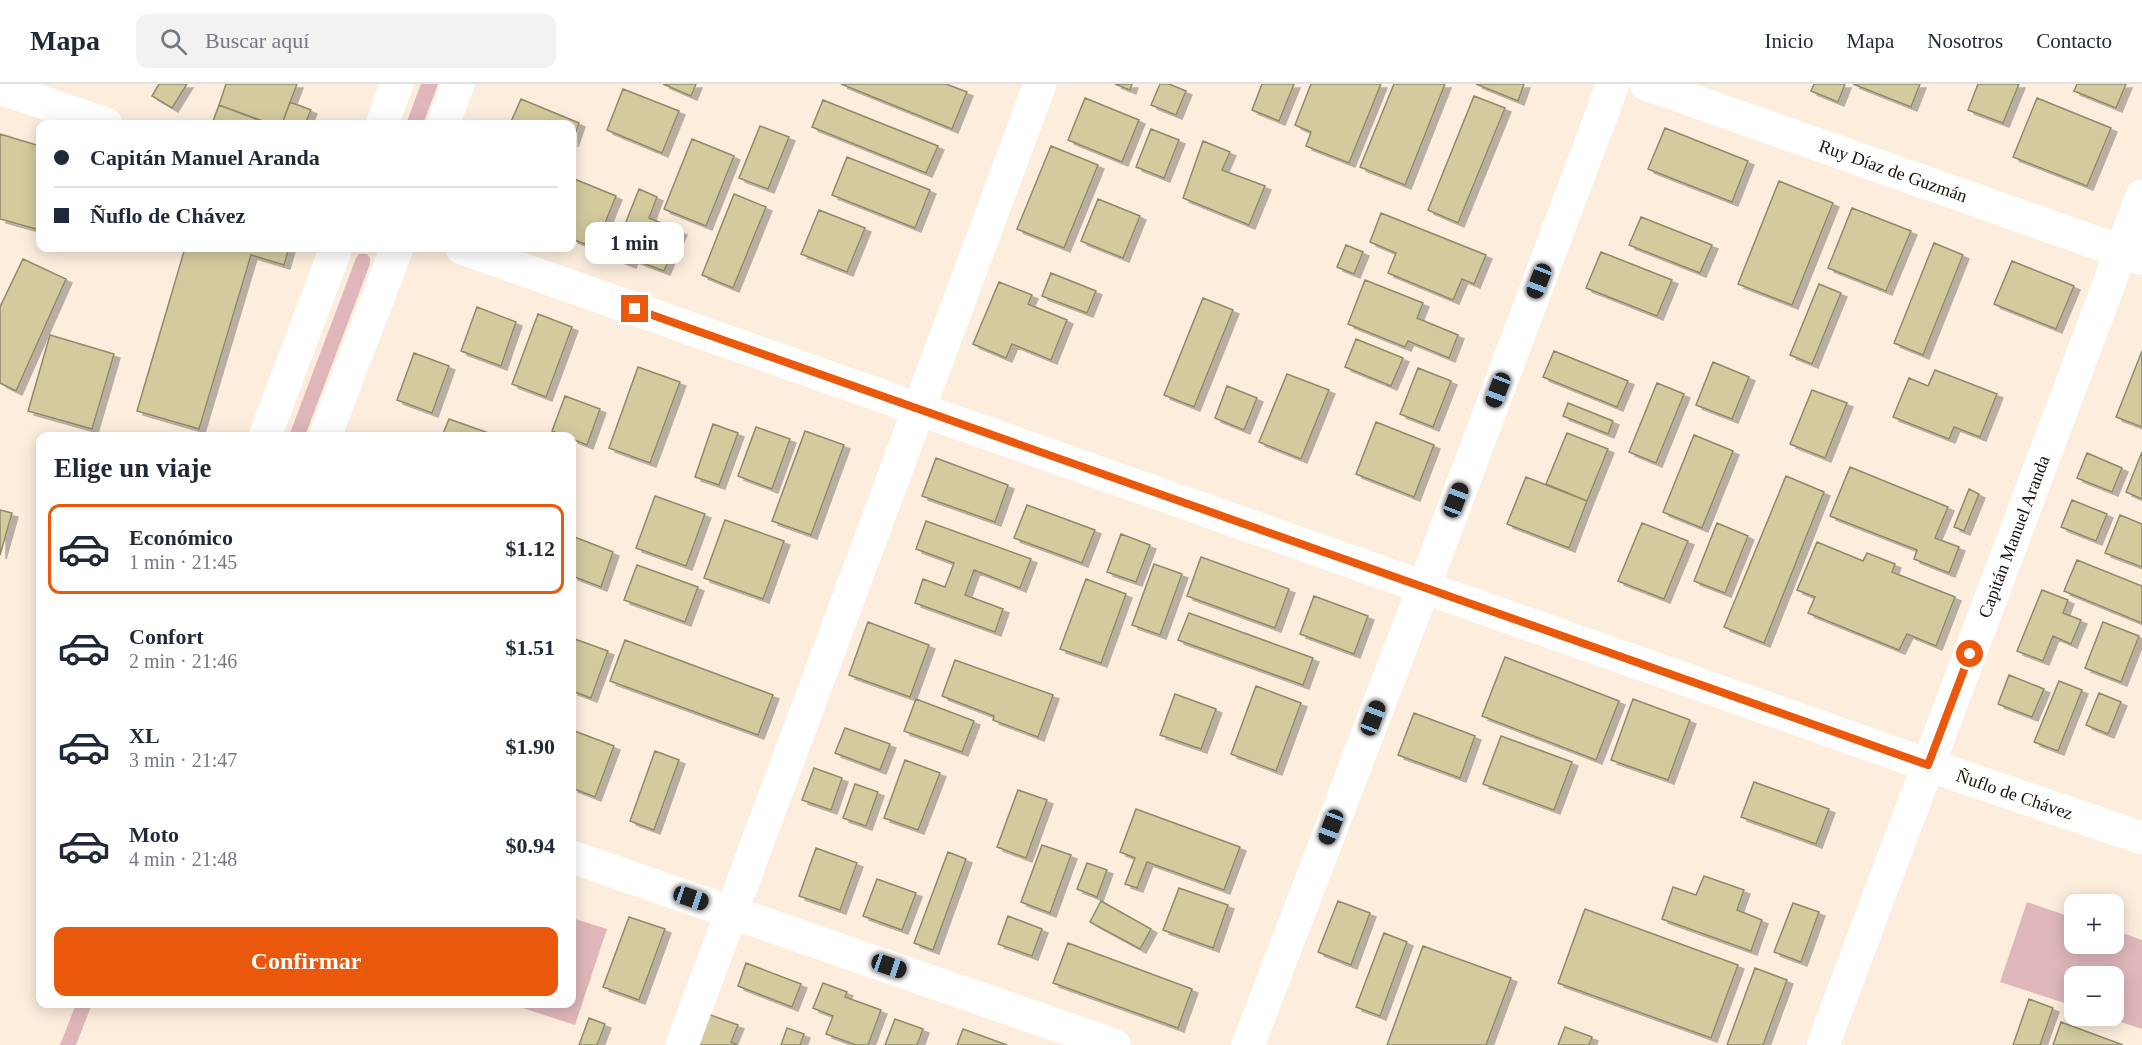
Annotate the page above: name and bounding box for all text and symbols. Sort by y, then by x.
search box [136,14,556,68]
text: Mapa [30,25,100,56]
icon: search [157,25,190,58]
text: Buscar aquí [205,28,309,53]
text: Inicio [1765,29,1814,53]
text: Mapa [1847,29,1894,53]
text: Nosotros [1927,29,2003,53]
text: Contacto [2036,29,2112,53]
street label: Ruy Díaz de Guzmán [1816,136,1970,206]
text: Capitán Manuel Aranda [90,145,320,170]
text: Ñuflo de Chávez [90,203,245,228]
callout: 1 min [586,222,684,264]
text: 1 min [610,232,659,254]
car [1524,261,1554,301]
route end [621,295,648,322]
car [1483,370,1513,410]
text: Elige un viaje [54,453,212,483]
street label: Capitán Manuel Aranda [1974,453,2054,621]
car [1441,480,1471,520]
icon: car [57,522,111,576]
text: Económico [129,525,233,550]
text: $1.12 [506,536,555,561]
text: 1 min · 21:45 [129,551,237,573]
icon: car [57,621,111,675]
text: Confort [129,624,204,649]
text: $1.51 [506,635,555,660]
route start [1956,640,1983,667]
text: 2 min · 21:46 [129,650,237,672]
car [1358,698,1388,738]
icon: car [57,720,111,774]
text: XL [129,723,160,748]
text: $1.90 [506,734,555,759]
text: 3 min · 21:47 [129,749,237,771]
street label: Ñuflo de Chávez [1954,764,2076,824]
car [1316,807,1346,847]
icon: car [57,819,111,873]
text: Moto [129,822,179,847]
text: $0.94 [506,833,555,858]
text: 4 min · 21:48 [129,848,237,870]
car [671,884,711,912]
map controls [2064,894,2124,1026]
button: + [2064,894,2124,954]
button: Confirmar [54,927,558,996]
car [869,952,909,980]
button: − [2064,966,2124,1026]

